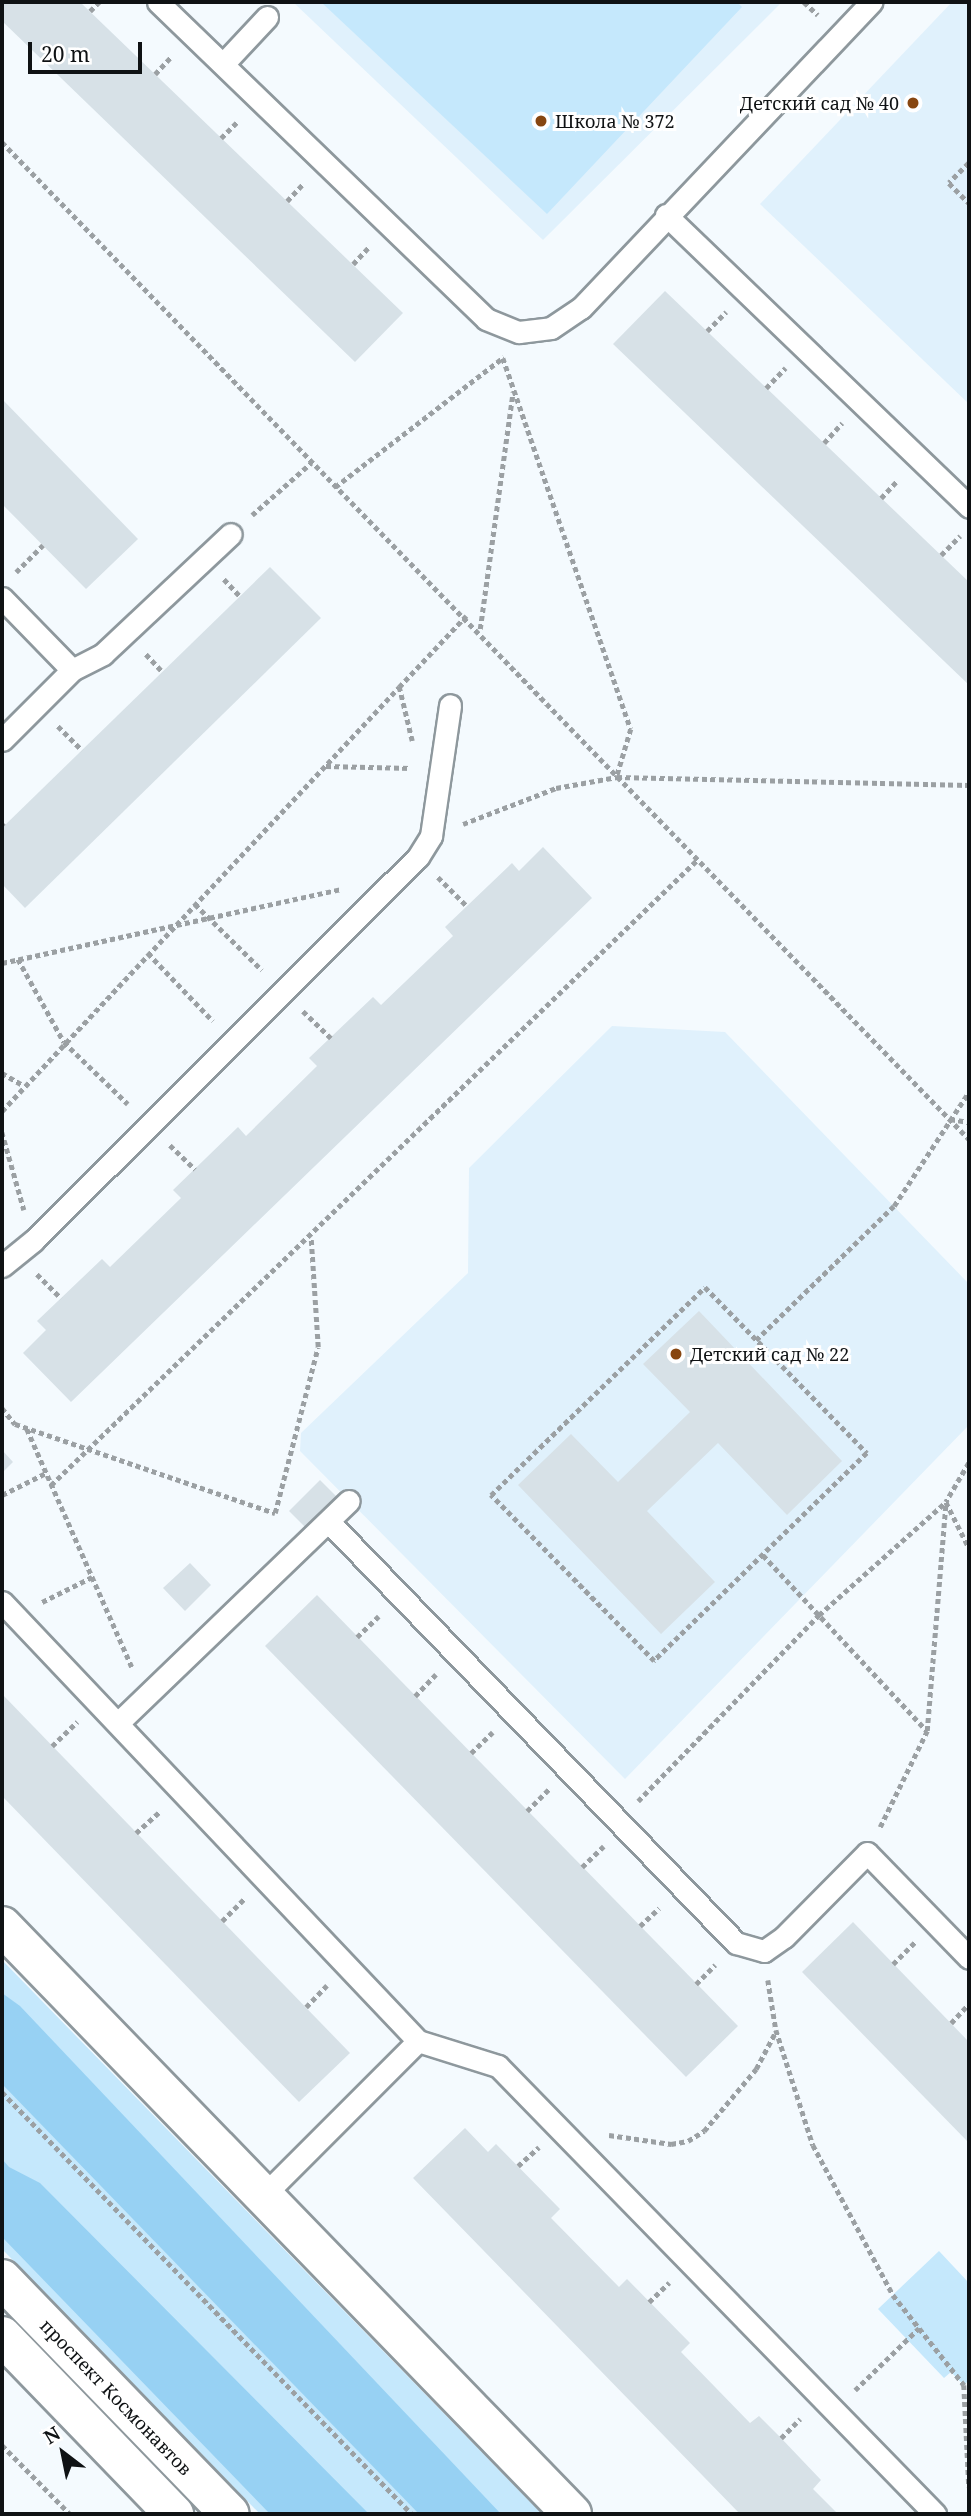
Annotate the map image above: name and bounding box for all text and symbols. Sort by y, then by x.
scale bar [32,28,145,72]
text: 20 m [41,40,90,68]
place label: Детский сад № 40 [740,92,899,114]
marker: Детский сад № 40 [905,95,921,111]
place label: Школа № 372 [555,110,675,132]
marker: Школа № 372 [533,113,549,129]
place label: Детский сад № 22 [690,1343,849,1365]
marker: Детский сад № 22 [668,1346,684,1362]
street label: проспект Космонавтов [36,2315,196,2479]
north arrow [28,2418,98,2488]
text: N [39,2420,65,2450]

